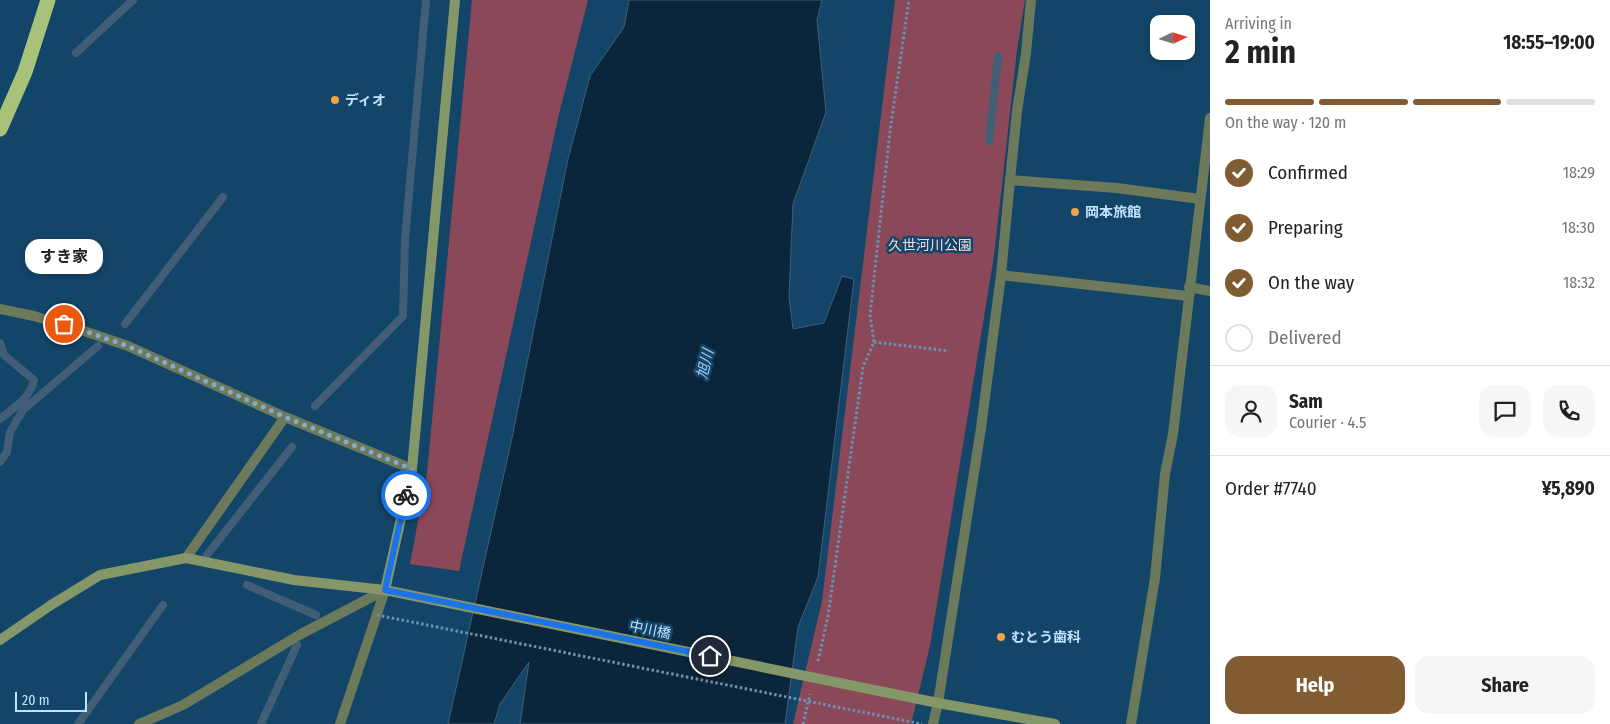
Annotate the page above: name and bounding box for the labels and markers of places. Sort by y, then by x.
place label: ディオ [345,92,386,109]
marker: ディオ [329,94,341,106]
place label: 岡本旅館 [1085,204,1141,221]
marker: 岡本旅館 [1069,206,1081,218]
callout: すき家 [25,239,103,274]
pin [43,303,85,345]
place label: むとう歯科 [1011,629,1081,646]
marker: むとう歯科 [995,631,1007,643]
pin [689,635,731,677]

